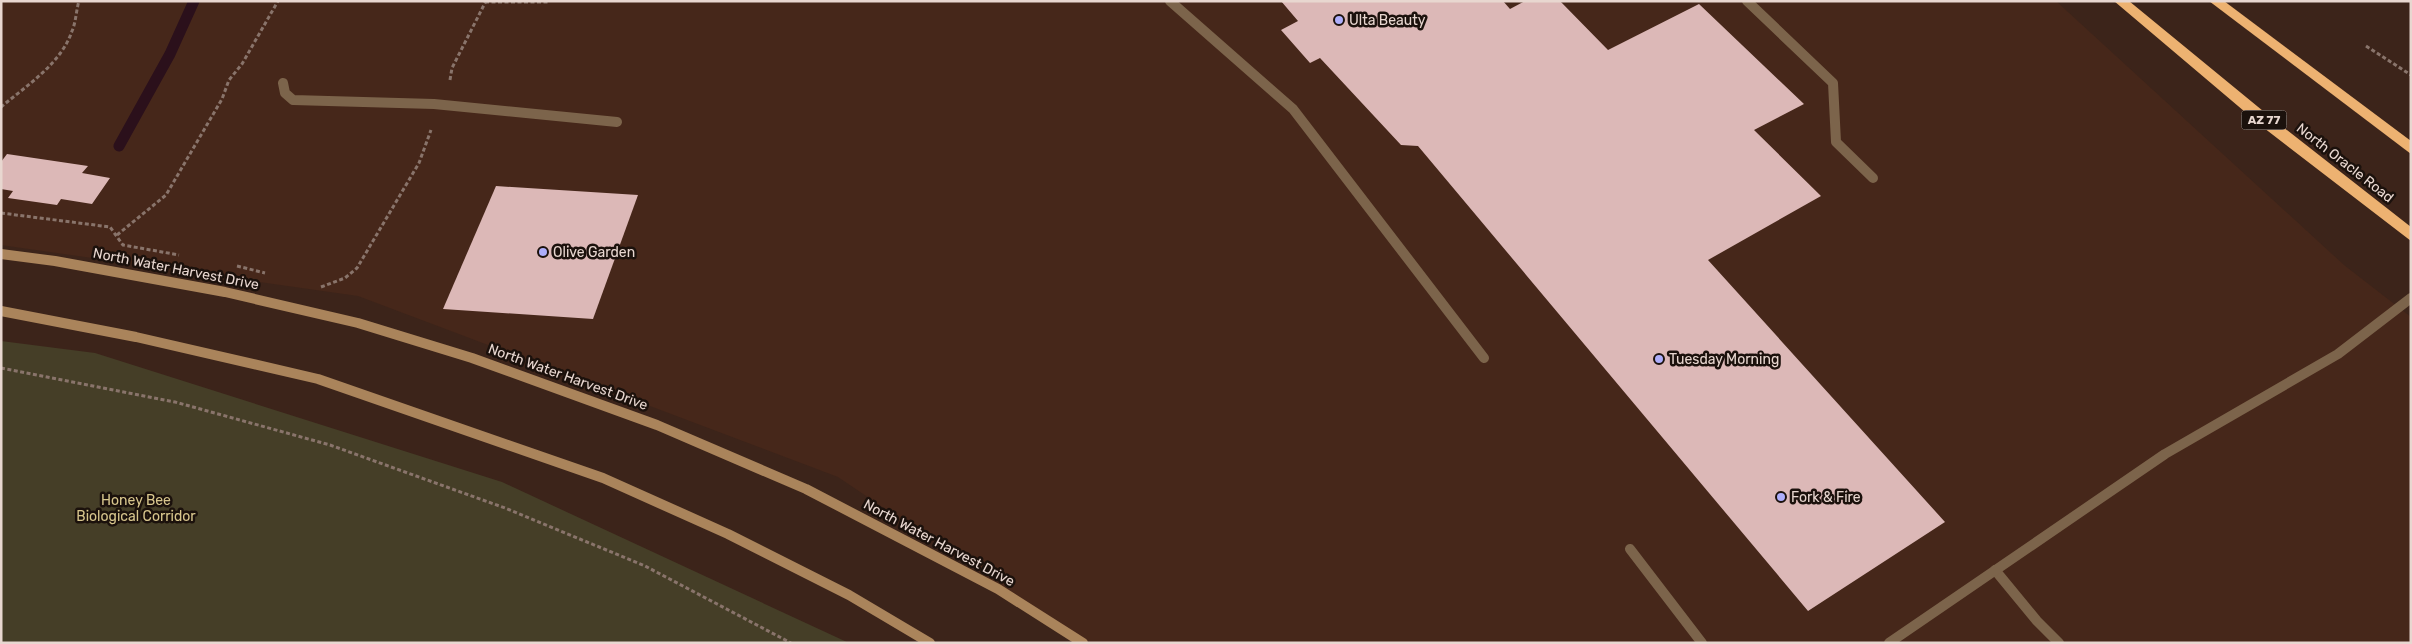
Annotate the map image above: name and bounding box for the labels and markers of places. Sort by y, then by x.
place label: Ulta Beauty [1349,12,1426,29]
marker: Ulta Beauty [1333,14,1345,26]
place label: Olive Garden [553,244,635,261]
marker: Olive Garden [537,246,549,258]
place label: Tuesday Morning [1669,351,1779,368]
marker: Tuesday Morning [1653,353,1665,365]
place label: Fork & Fire [1791,489,1861,506]
marker: Fork & Fire [1775,491,1787,503]

